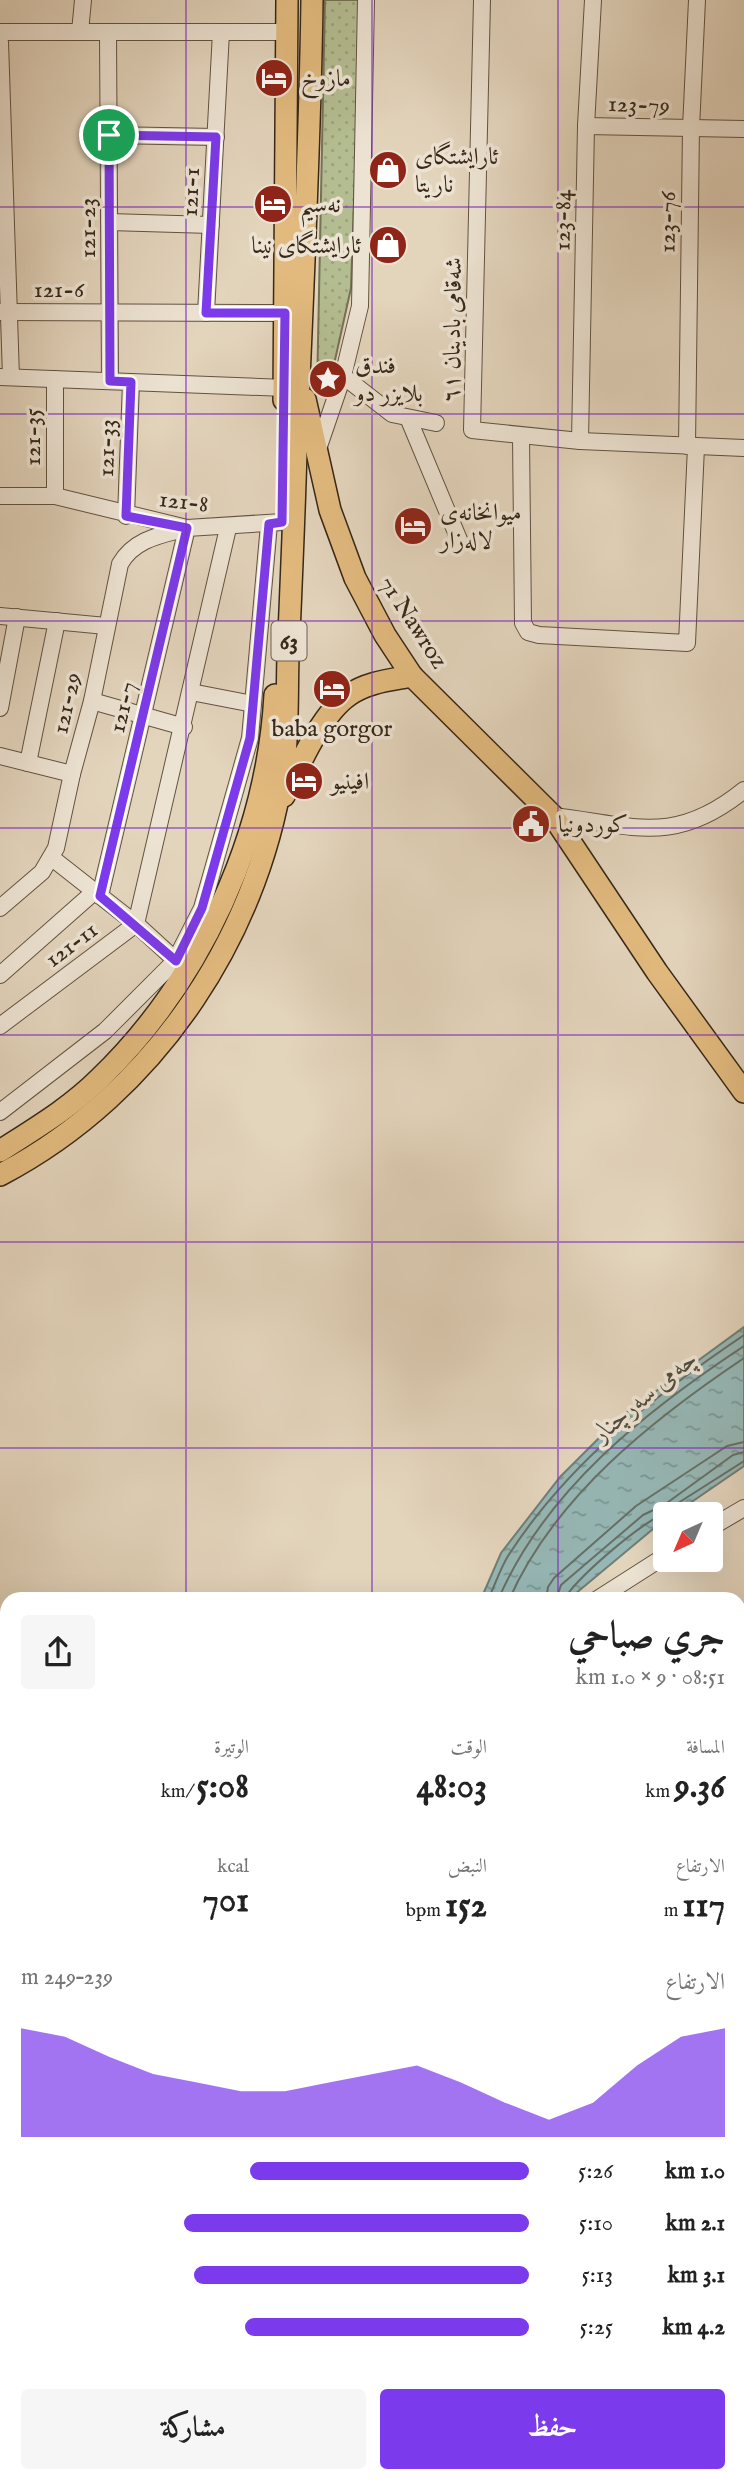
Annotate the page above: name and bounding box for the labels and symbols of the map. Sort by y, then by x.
hotel icon: مازوخ [253,57,295,99]
place label: مازوخ [301,64,351,99]
street label: 123-79 [607,89,670,122]
pin [79,105,139,165]
place label: ئارایشتگای ناریتا [415,141,499,201]
shop icon: ئارایشتگای ناریتا [367,149,409,191]
street label: 121-1 [175,167,208,217]
hotel icon: نەسیم [252,183,294,225]
street label: 123-84 [547,189,580,251]
place label: نەسیم [300,190,341,228]
street label: 123-76 [652,190,685,253]
street label: 121-23 [73,198,104,258]
shop icon: ئارایشتگای نینا [367,224,409,266]
place label: ئارایشتگای نینا [251,230,361,262]
street label: شەقامی بادینان ٦١ [437,257,470,403]
street label: 121-6 [34,275,85,306]
place label: فندق بلايزر دو [352,351,423,410]
place icon: فندق بلايزر دو [307,358,349,400]
street label: 121-35 [18,408,49,466]
street label: 121-33 [91,418,124,478]
street label: 121-8 [157,484,210,521]
place label: میوانخانەی لالەزار [438,498,522,557]
hotel icon: میوانخانەی لالەزار [392,505,434,547]
street label: 71 Nawroz [371,571,454,675]
road number: 63 [272,622,306,660]
hotel icon: baba gorgor [311,668,353,710]
street label: 121-29 [45,670,90,737]
street label: 121-7 [102,679,145,736]
place label: baba gorgor [272,714,393,745]
hotel icon: افينيو [283,760,325,802]
place label: افينيو [329,767,369,798]
public building icon: كوردونيا [510,803,552,845]
place label: كوردونيا [558,810,628,841]
street label: 121-11 [39,915,104,975]
water label: چەمی سەرچنار [584,1342,705,1451]
north arrow [653,1502,723,1572]

